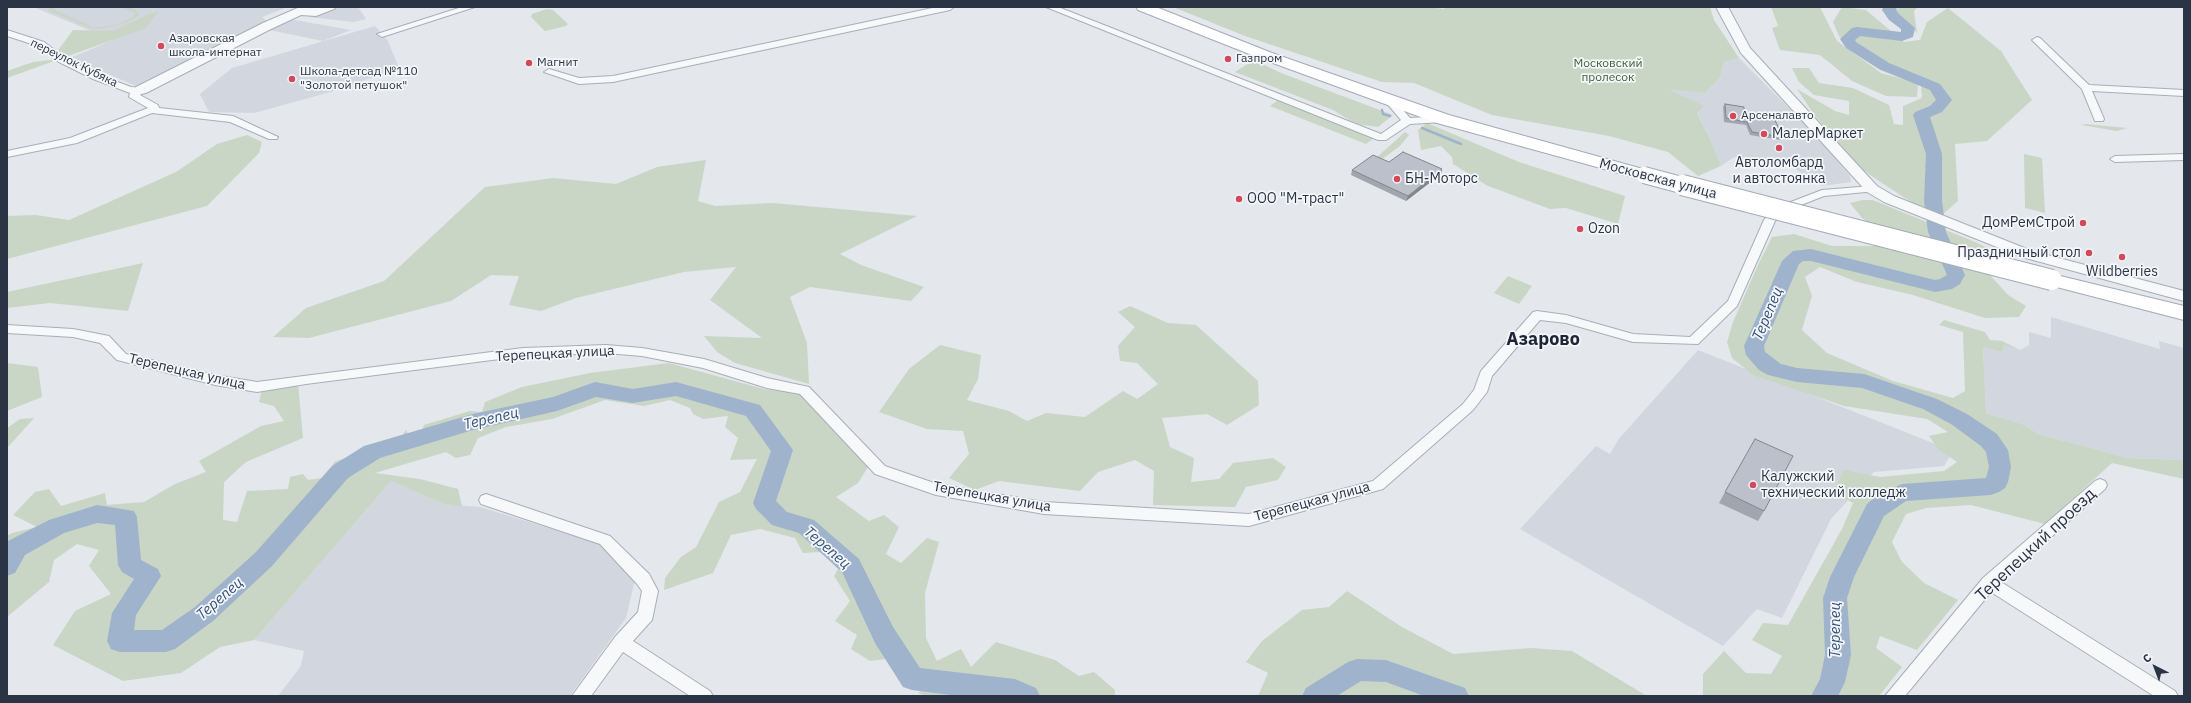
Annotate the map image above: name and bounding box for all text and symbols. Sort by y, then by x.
place label: Азаровская школа-интернат [169,32,262,60]
street label: переулок Кубяка [28,36,120,90]
marker: Азаровская школа-интернат [156,41,166,51]
place label: Газпром [1236,52,1282,66]
marker: Газпром [1223,54,1233,64]
place label: Магнит [537,56,578,70]
park label: Московский пролесок [1573,57,1643,85]
marker: Магнит [524,58,534,68]
place label: Школа-детсад №110 "Золотой петушок" [300,65,418,93]
marker: Школа-детсад №110 "Золотой петушок" [287,74,297,84]
place label: Арсеналавто [1741,109,1814,123]
marker: Арсеналавто [1728,111,1738,121]
place label: МалерМаркет [1772,126,1863,142]
marker: МалерМаркет [1759,129,1769,139]
marker: Автоломбард и автостоянка [1774,143,1784,153]
street label: Московская улица [1597,155,1719,203]
place label: Автоломбард и автостоянка [1732,155,1826,188]
place label: БН-Моторс [1405,171,1478,187]
marker: БН-Моторс [1392,174,1402,184]
place label: ООО "М-траст" [1247,191,1344,207]
marker: ООО "М-траст" [1234,194,1244,204]
place label: ДомРемСтрой [1982,215,2075,231]
marker: ДомРемСтрой [2078,218,2088,228]
place label: Ozon [1588,221,1620,237]
marker: Ozon [1575,224,1585,234]
place label: Праздничный стол [1957,245,2081,261]
marker: Праздничный стол [2084,248,2094,258]
marker: Wildberries [2117,252,2127,262]
place label: Wildberries [2086,264,2158,280]
water label: Терепец [1749,285,1787,343]
district label: Азарово [1506,329,1580,351]
street label: Терепецкая улица [495,342,615,366]
street label: Терепецкая улица [127,350,247,394]
water label: Терепец [462,404,520,434]
place label: Калужский технический колледж [1761,469,1906,502]
street label: Терепецкая улица [932,478,1052,516]
street label: Терепецкая улица [1252,478,1372,526]
marker: Калужский технический колледж [1748,480,1758,490]
street label: Терепецкий проезд [1972,484,2100,606]
water label: Терепец [800,523,854,573]
water label: Терепец [193,574,247,624]
water label: Терепец [1827,602,1845,658]
north arrow [2135,647,2175,687]
text: С [2140,650,2154,666]

